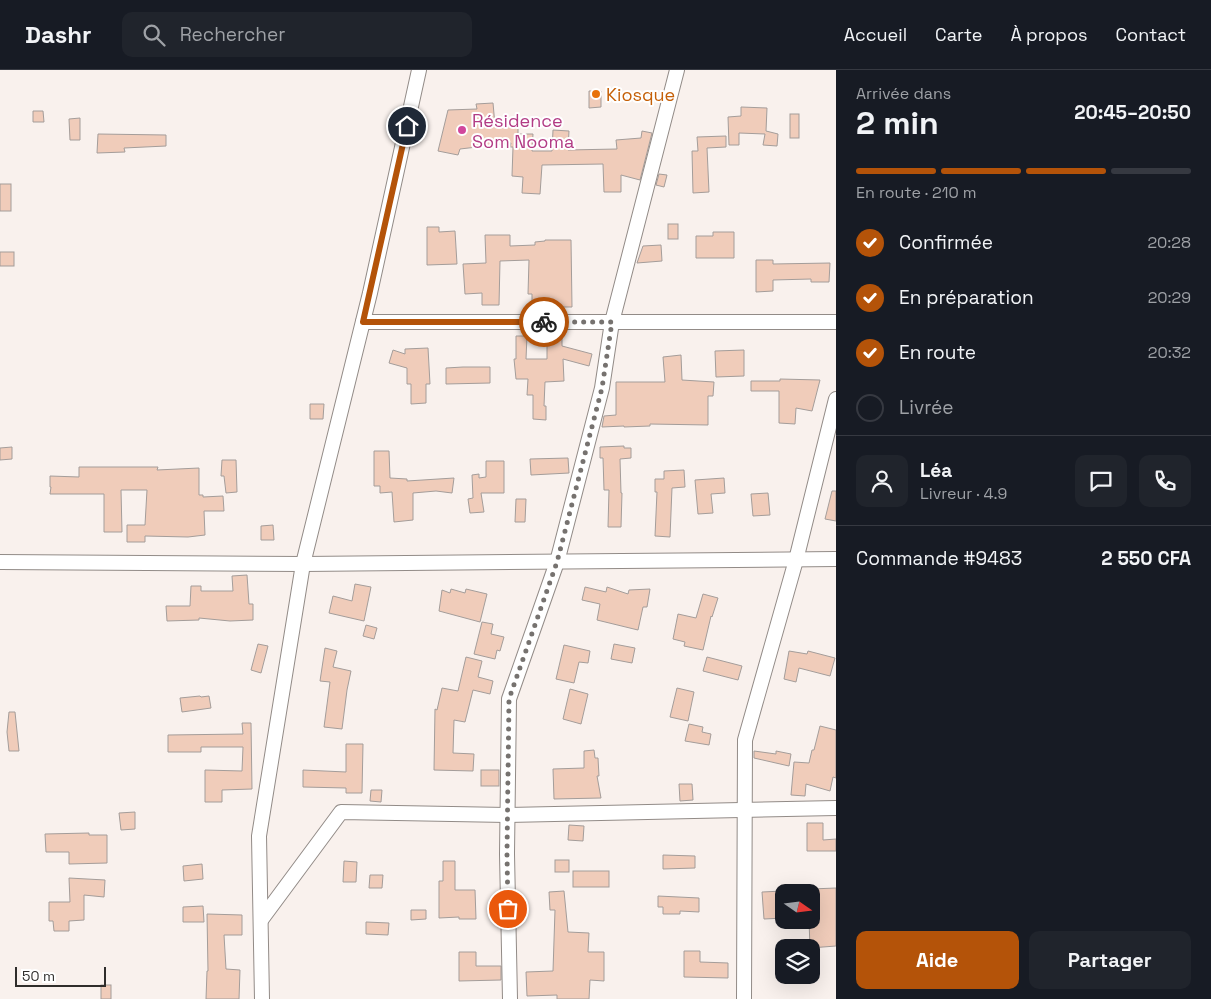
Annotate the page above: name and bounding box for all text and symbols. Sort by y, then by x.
search box [122,12,472,57]
text: Dashr [25,19,92,50]
icon: search [140,21,168,49]
text: Rechercher [180,22,285,47]
text: Accueil [844,23,907,46]
text: Carte [935,23,982,46]
text: À propos [1010,23,1088,46]
text: Contact [1116,23,1186,46]
place label: Kiosque [606,83,675,106]
text: Arrivée dans [856,83,951,104]
marker: Kiosque [590,88,602,100]
text: 20:45–20:50 [1074,100,1191,125]
text: 2 min [856,103,939,143]
pin [386,105,428,147]
place label: Résidence Som Nooma [472,109,574,153]
icon: home [393,112,421,140]
marker: Résidence Som Nooma [456,124,468,136]
text: En route · 210 m [856,182,977,203]
icon: check [856,229,884,257]
text: Confirmée [899,230,993,255]
text: 20:28 [1147,232,1191,253]
icon: check [856,284,884,312]
text: En préparation [899,285,1034,310]
text: 20:29 [1148,287,1191,308]
courier [519,297,569,347]
icon: bike [530,308,558,336]
icon: check [856,339,884,367]
text: En route [899,340,976,365]
text: 20:32 [1148,342,1191,363]
text: Livrée [899,395,954,420]
button: person [856,455,908,507]
button: chat [1075,455,1127,507]
button: phone [1139,455,1191,507]
text: Léa [920,458,952,483]
text: Livreur · 4.9 [920,483,1007,504]
text: Commande #9483 [856,546,1022,571]
text: 2 550 CFA [1101,546,1191,571]
north arrow [775,884,820,929]
map controls [775,884,820,984]
pin [487,888,529,930]
icon: bag [494,895,522,923]
button: Aide [856,931,1019,989]
button: Partager [1029,931,1191,989]
button: layers [775,939,820,984]
scale bar [15,964,106,987]
text: 50 m [22,967,55,985]

